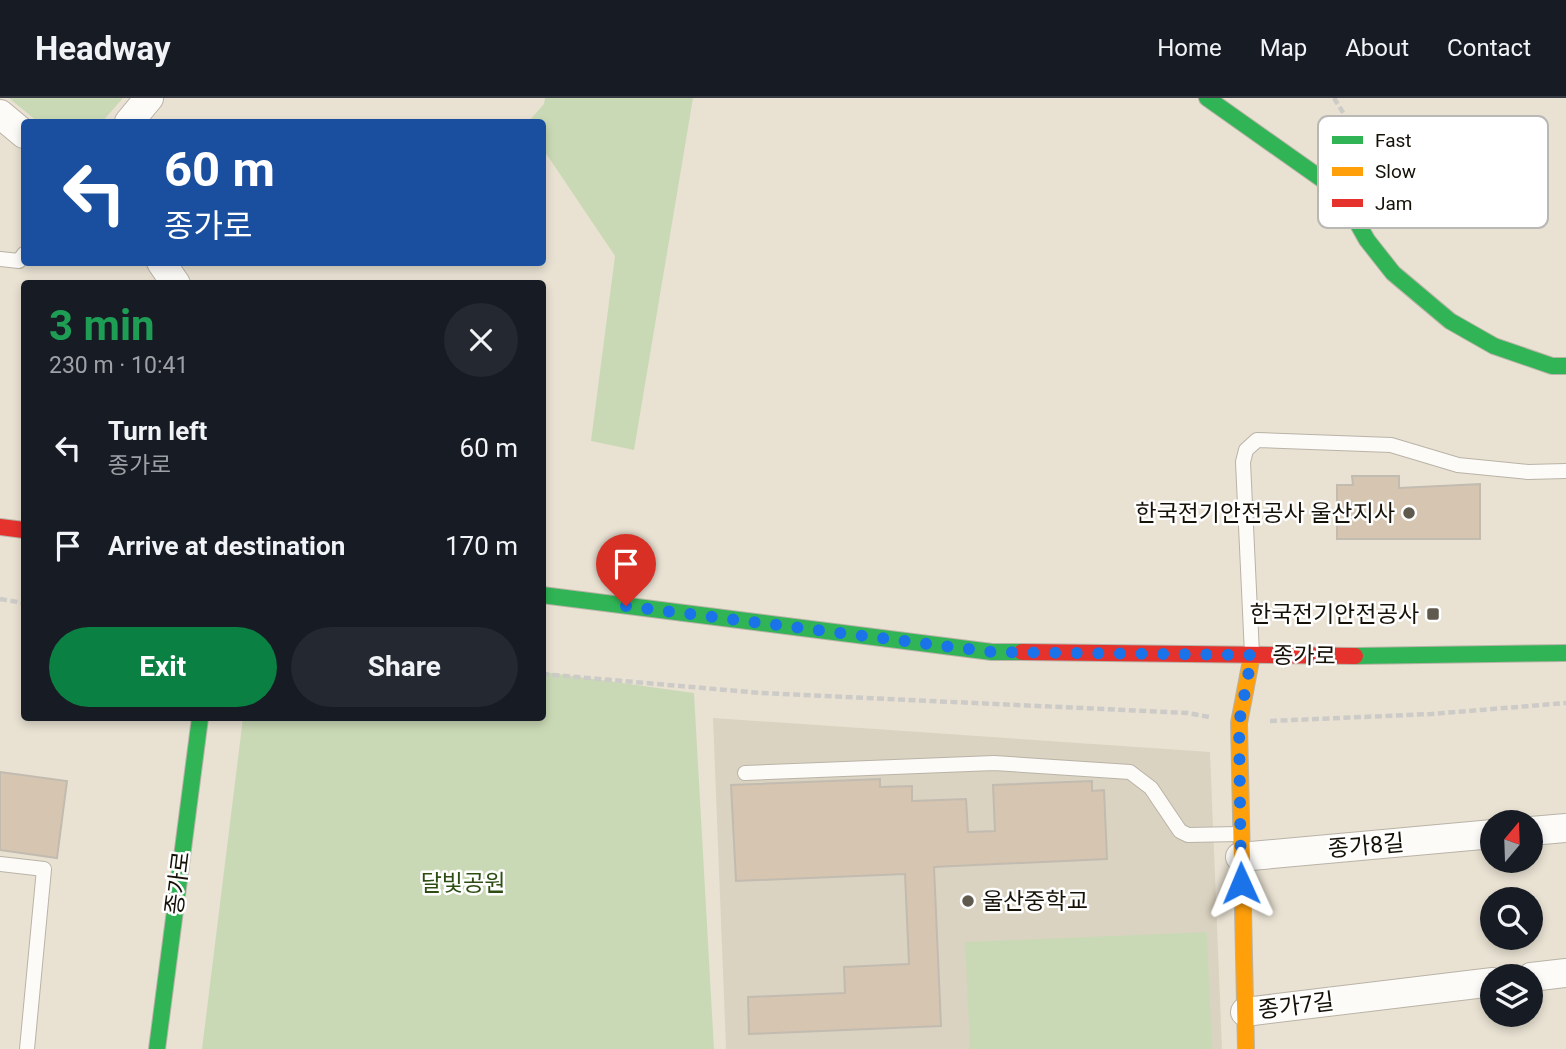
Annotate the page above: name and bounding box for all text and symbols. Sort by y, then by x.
text: Headway [35,29,171,68]
text: Home [1157,34,1222,62]
text: Map [1260,34,1307,62]
text: About [1345,34,1409,62]
text: Contact [1447,34,1531,62]
legend [1318,116,1548,228]
text: Fast [1375,129,1412,152]
text: 60 m [164,141,275,198]
icon: left [49,147,140,238]
text: Slow [1375,160,1416,183]
text: Jam [1375,192,1412,215]
text: 종가로 [164,207,252,245]
text: 3 min [49,301,155,350]
button: close [444,303,518,377]
text: 230 m · 10:41 [49,352,188,379]
text: Turn left [108,416,207,446]
icon: left [49,429,87,467]
text: 60 m [460,433,518,463]
text: 종가로 [108,452,171,479]
place label: 한국전기안전공사 울산지사 [1135,500,1395,527]
marker: 한국전기안전공사 울산지사 [1401,505,1417,521]
icon: arrive [49,527,87,565]
text: Arrive at destination [108,531,345,561]
text: 170 m [445,531,518,561]
pin [596,534,656,606]
icon: arrive [607,545,645,583]
place label: 한국전기안전공사 [1250,601,1419,628]
marker: 한국전기안전공사 [1425,606,1441,622]
button: Exit [49,627,277,707]
button: Share [291,627,518,707]
street label: 종가로 [1272,642,1336,670]
north arrow [1480,810,1544,873]
map controls [1480,810,1543,1027]
street label: 종가8길 [1327,829,1405,863]
position arrow [1204,846,1278,920]
street label: 종가로 [161,850,195,916]
park label: 달빛공원 [421,870,505,897]
button: search [1480,887,1543,950]
place label: 울산중학교 [982,888,1088,915]
marker: 울산중학교 [960,893,976,909]
button: layers [1480,964,1543,1027]
street label: 종가7길 [1256,988,1336,1024]

